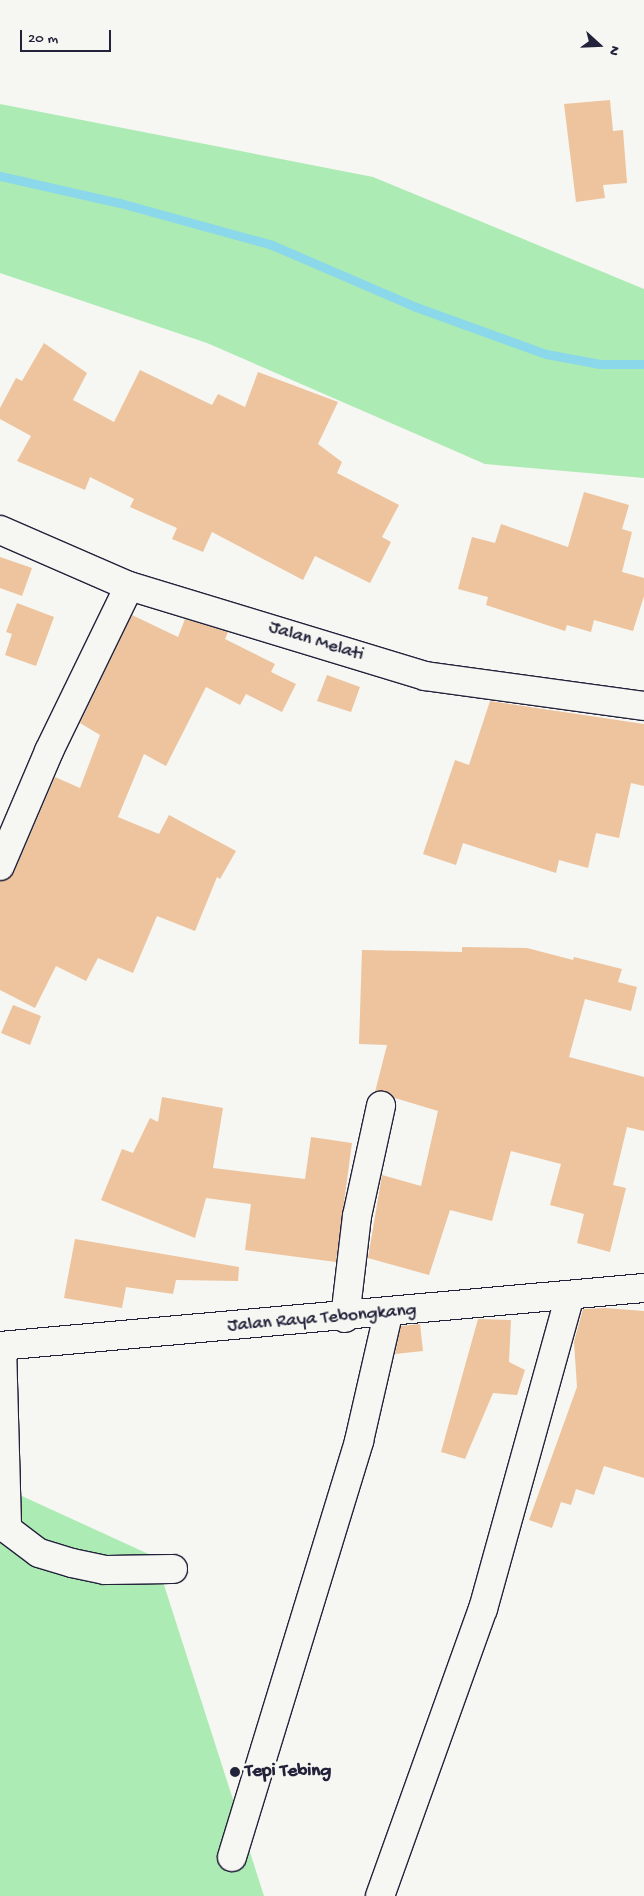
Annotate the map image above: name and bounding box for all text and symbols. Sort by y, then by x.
scale bar [22,20,114,52]
north arrow [574,20,624,70]
text: 20 m [28,30,58,48]
text: N [604,43,623,57]
street label: Jalan Melati [266,617,366,667]
street label: Jalan Raya Tebongkang [227,1299,417,1339]
place label: Tepi Tebing [245,1761,331,1783]
marker: Tepi Tebing [229,1766,241,1778]

